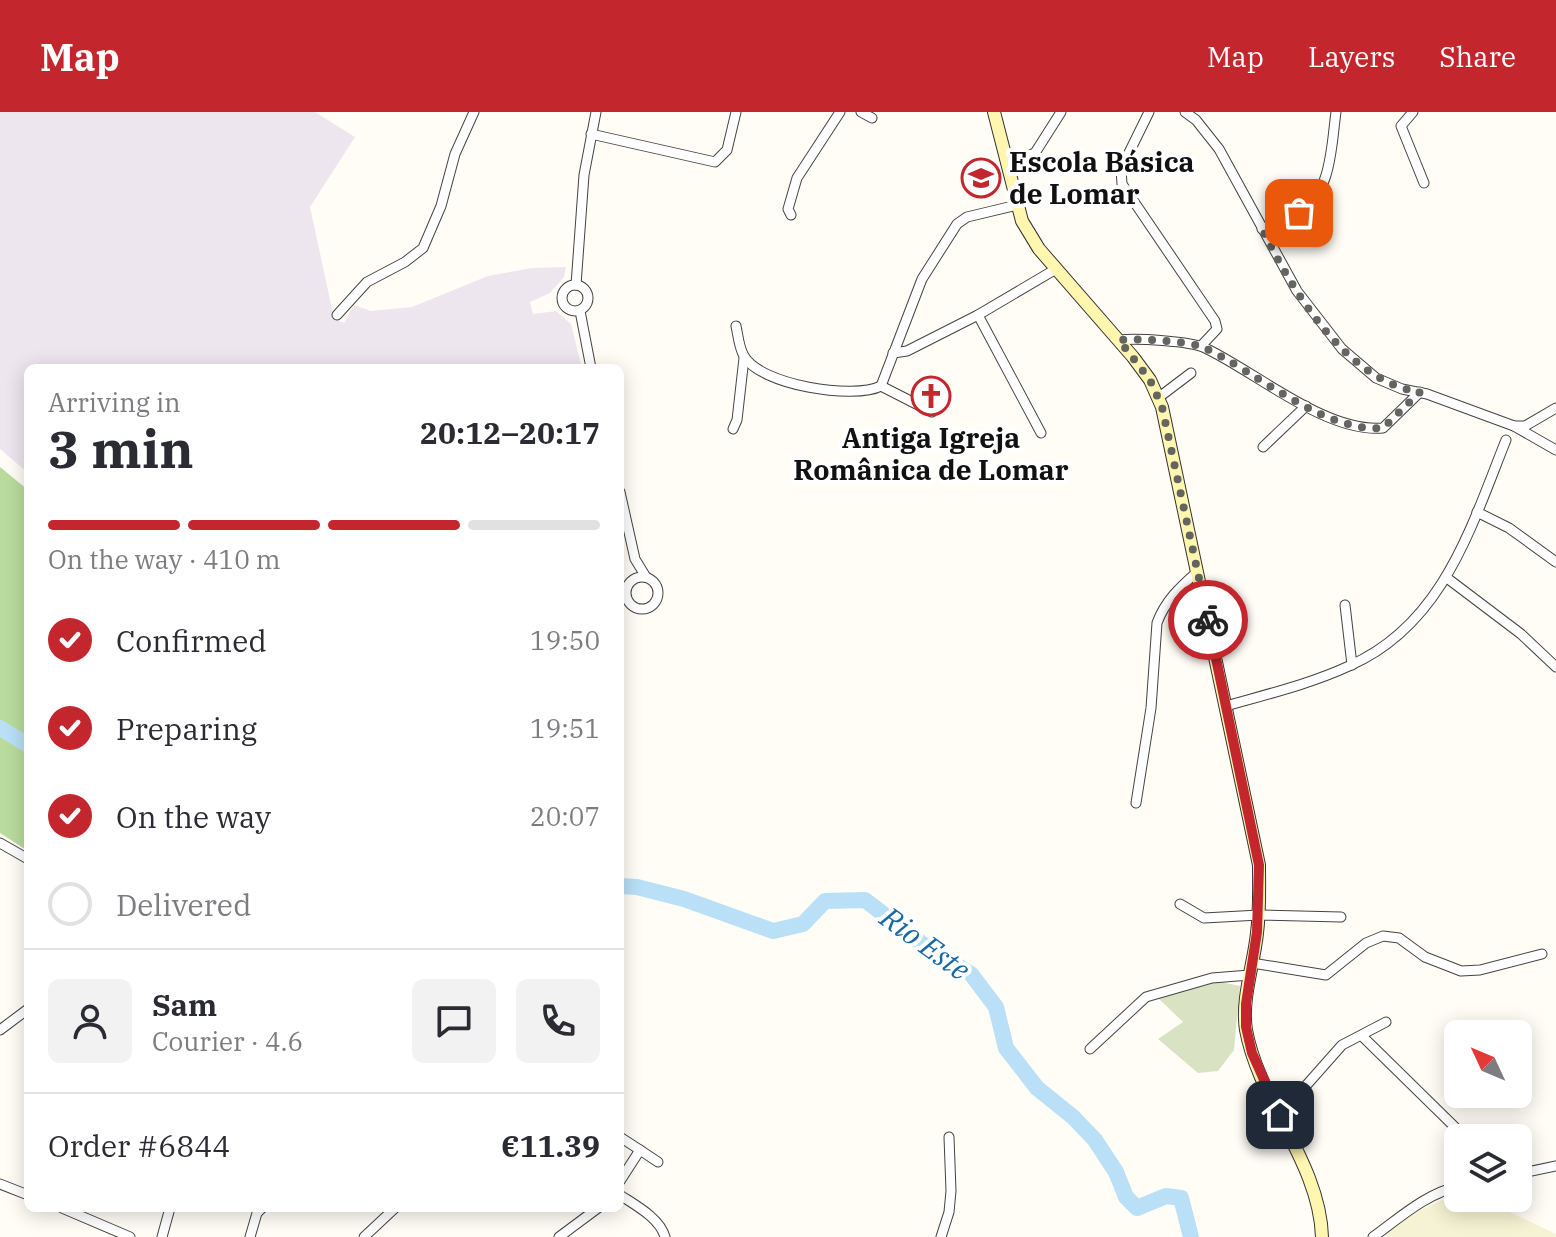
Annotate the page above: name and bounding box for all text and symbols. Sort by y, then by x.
text: Map [40,32,120,81]
text: Map [1207,38,1264,75]
text: Layers [1308,38,1395,75]
text: Share [1439,38,1516,75]
place label: Escola Básica de Lomar [1009,143,1195,212]
school or university icon: Escola Básica de Lomar [960,157,1002,199]
pin [1265,179,1333,247]
icon: bag [1277,191,1321,235]
church icon: Antiga Igreja Românica de Lomar [910,375,952,417]
text: Arriving in [48,385,181,419]
text: 20:12–20:17 [420,413,600,452]
text: 3 min [48,415,194,482]
place label: Antiga Igreja Românica de Lomar [793,419,1069,488]
text: On the way · 410 m [48,542,281,576]
courier [1168,580,1248,660]
icon: bike [1186,598,1230,642]
icon: check [48,618,92,662]
text: Confirmed [116,621,267,660]
text: 19:50 [530,623,600,657]
icon: check [48,706,92,750]
text: Preparing [116,709,257,748]
text: 19:51 [530,711,600,745]
icon: check [48,794,92,838]
text: On the way [116,797,271,836]
text: 20:07 [530,799,600,833]
text: Delivered [116,885,251,924]
water label: Rio Este [873,897,978,988]
button: person [48,979,132,1063]
button: chat [412,979,496,1063]
button: phone [516,979,600,1063]
text: Sam [152,985,217,1024]
north arrow [1444,1020,1532,1108]
map controls [1444,1020,1532,1212]
text: Courier · 4.6 [152,1024,303,1058]
pin [1246,1081,1314,1149]
icon: home [1258,1093,1302,1137]
button: layers [1444,1124,1532,1212]
text: Order #6844 [48,1126,230,1165]
text: €11.39 [501,1126,600,1165]

